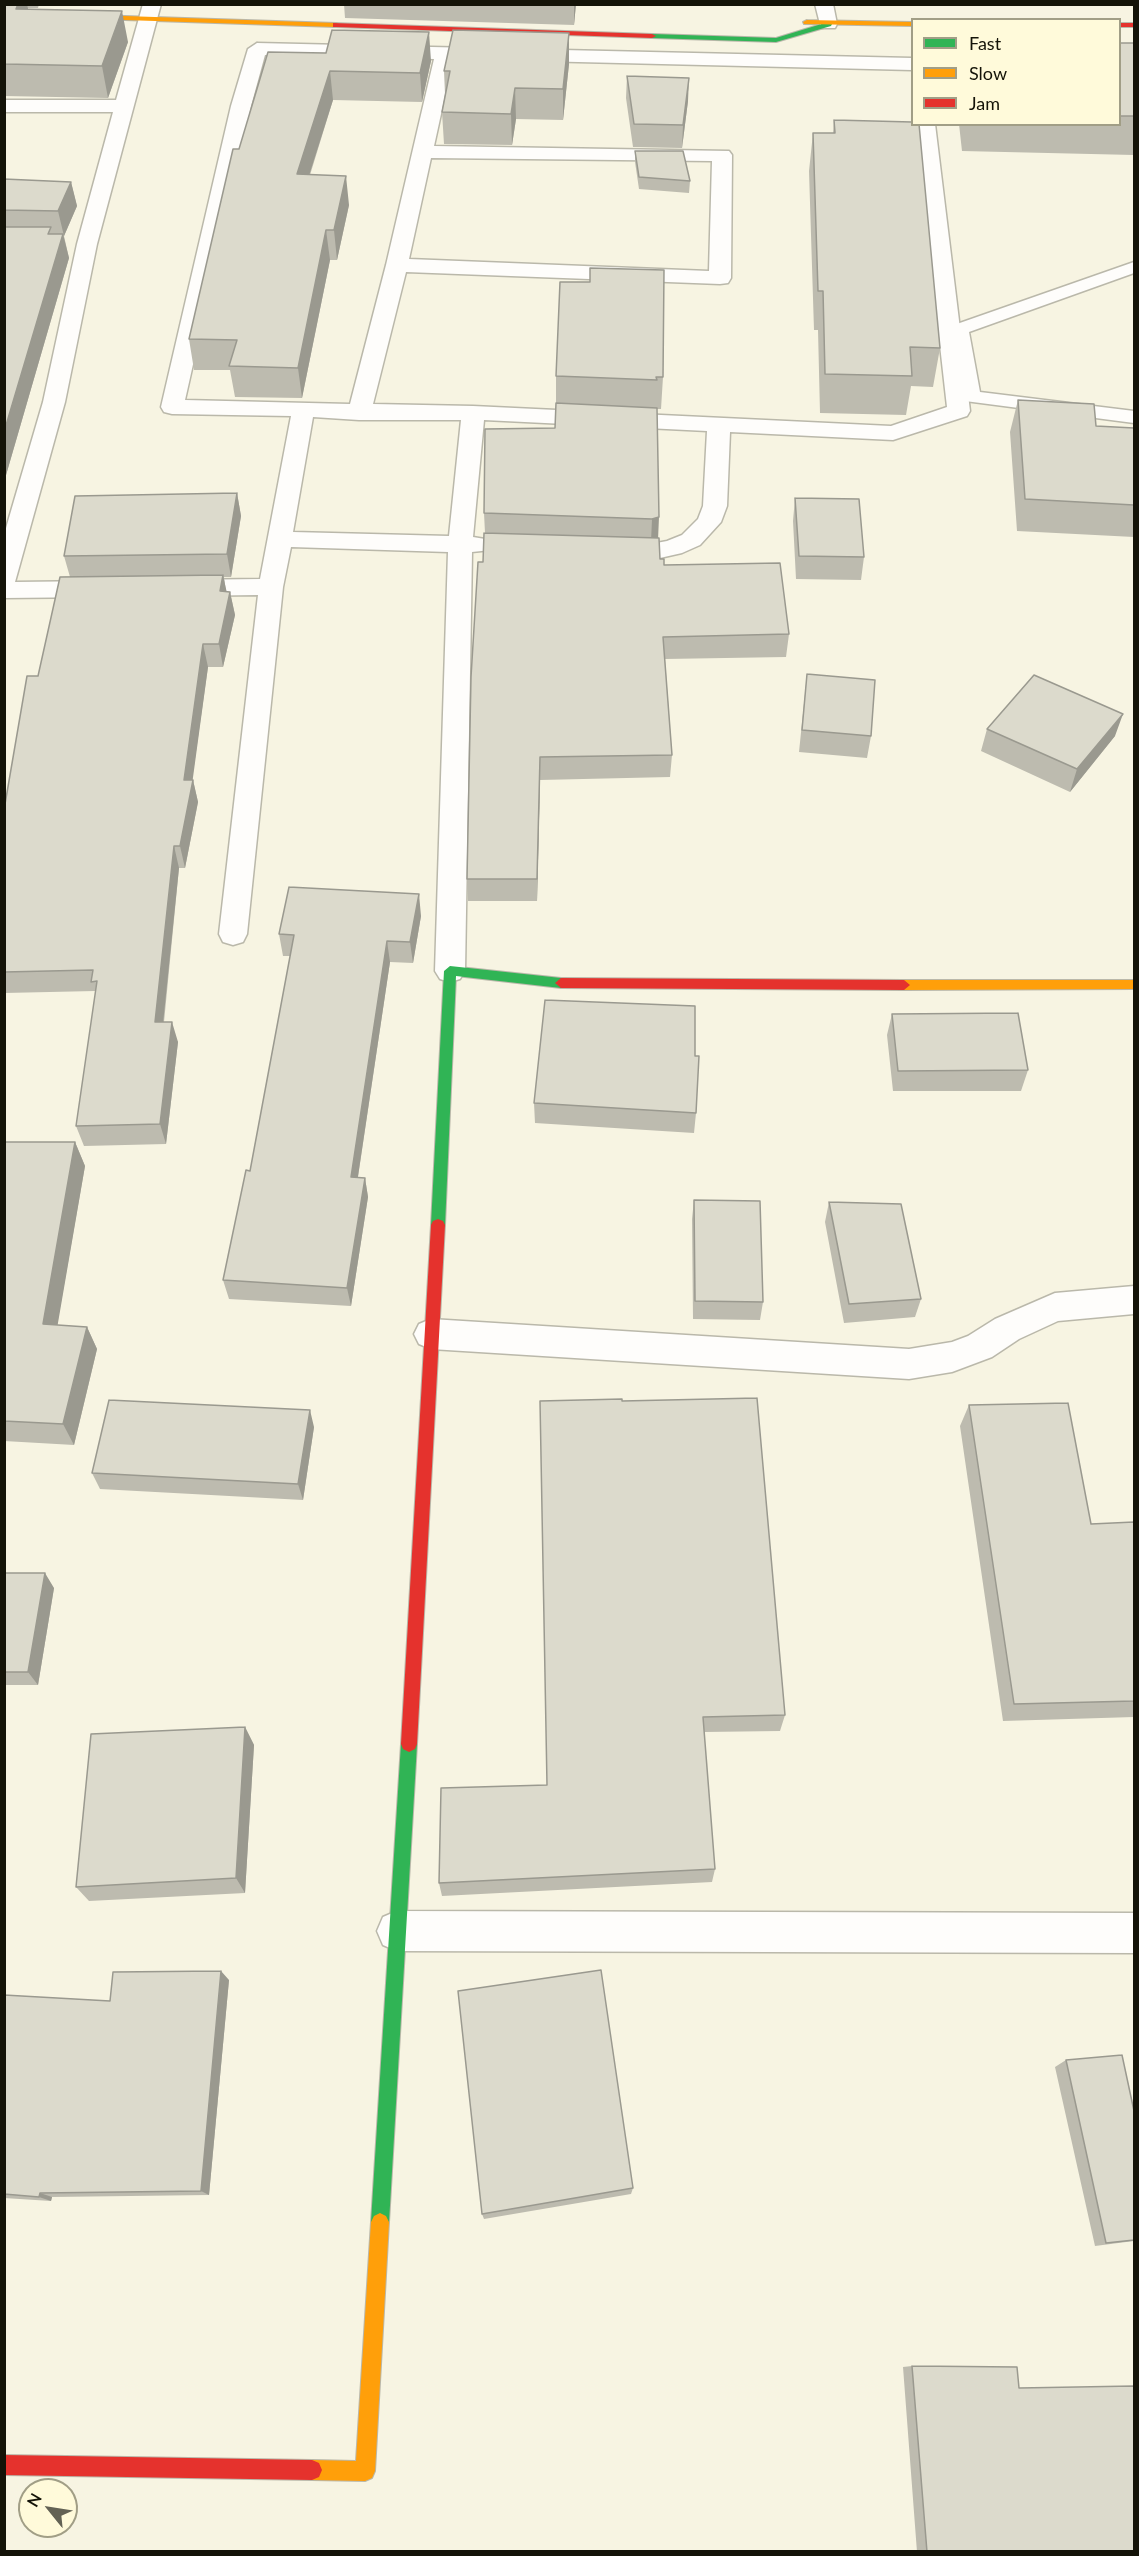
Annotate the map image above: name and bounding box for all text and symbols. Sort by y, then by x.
legend [911,18,1121,126]
text: Fast [969,32,1001,54]
text: Slow [969,62,1007,84]
text: Jam [969,92,1000,114]
north arrow [18,2478,78,2538]
text: N [22,2490,45,2510]

